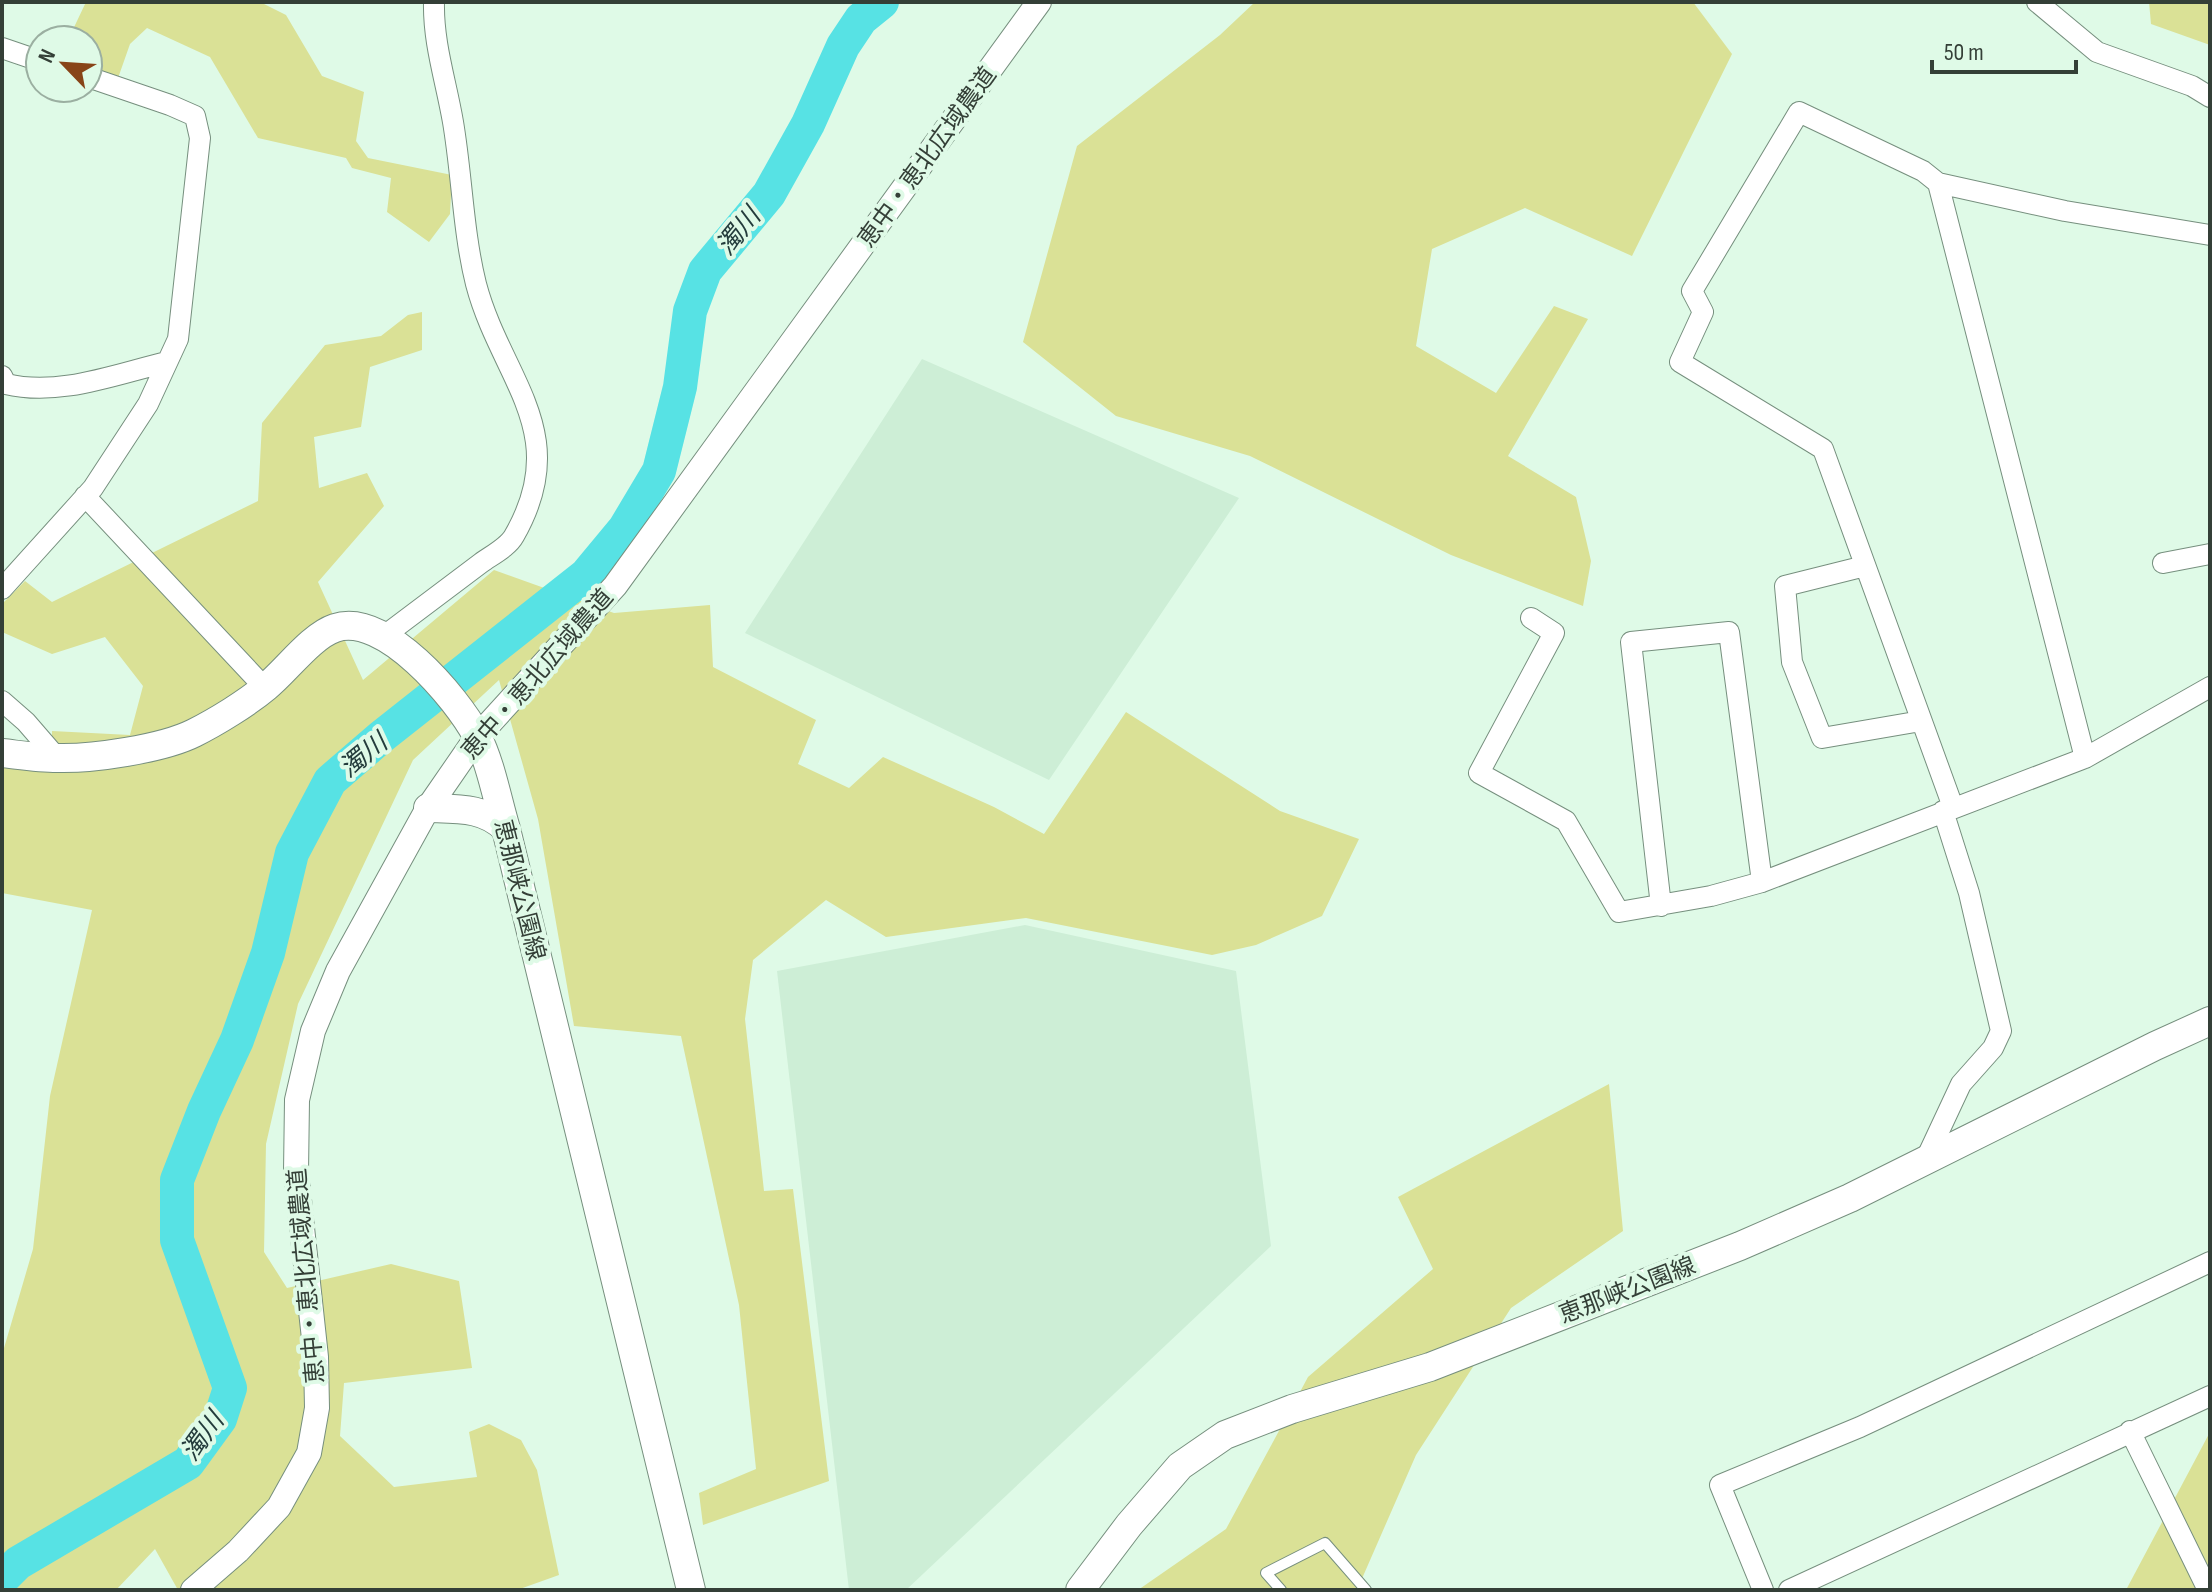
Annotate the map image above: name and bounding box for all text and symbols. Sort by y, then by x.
north arrow [24,24,104,104]
scale bar [1932,24,2076,74]
text: 50 m [1944,38,1984,67]
text: N [33,45,62,67]
street label: 恵中・恵北広域農道 [852,61,1003,253]
water label: 濁川 [711,200,769,262]
street label: 恵中・恵北広域農道 [456,583,619,765]
water label: 濁川 [334,726,396,785]
street label: 恵那峡公園線 [488,817,551,963]
street label: 恵中・恵北広域農道 [283,1167,330,1385]
street label: 恵那峡公園線 [1555,1251,1700,1330]
water label: 濁川 [175,1404,233,1467]

